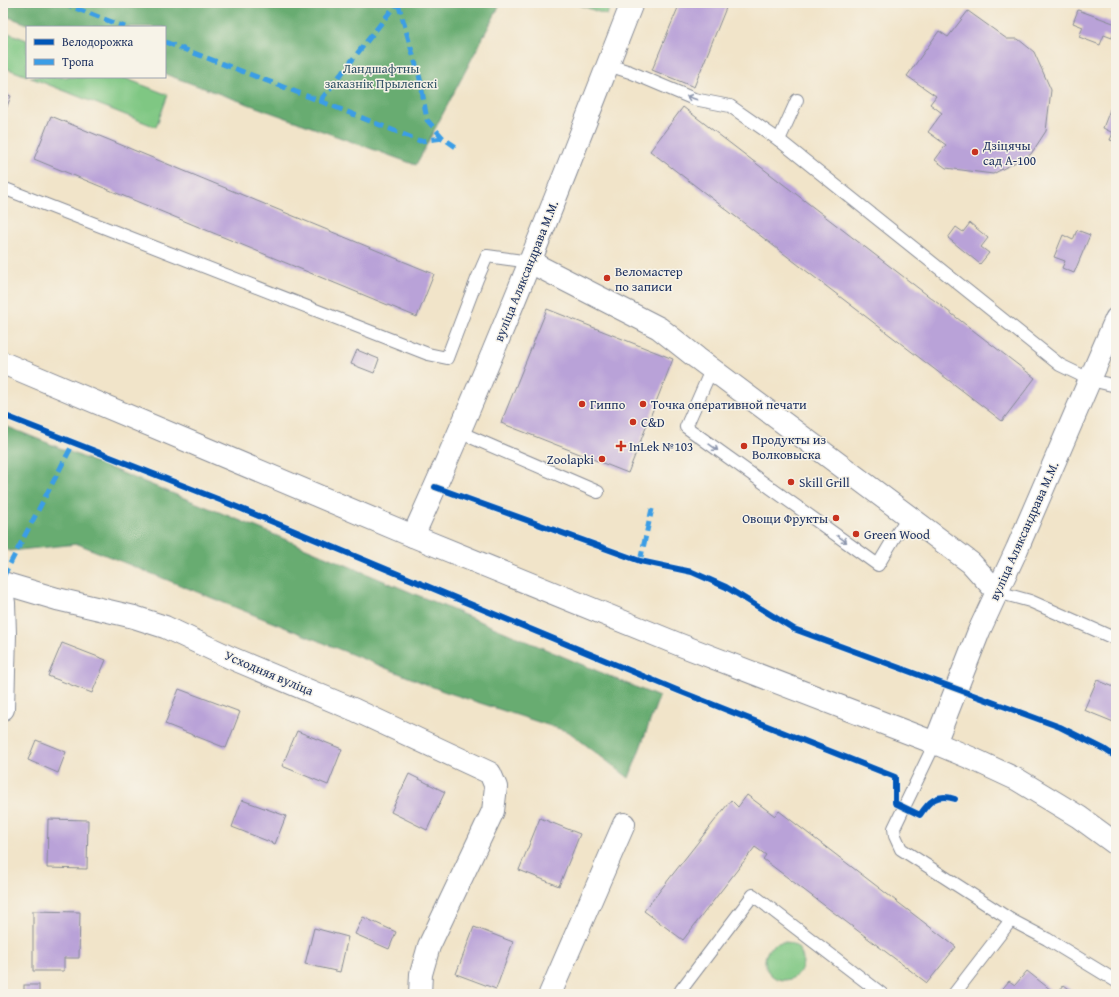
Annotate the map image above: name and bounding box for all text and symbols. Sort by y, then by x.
legend [26,26,166,78]
text: Велодорожка [62,33,133,50]
text: Тропа [62,53,94,70]
park label: Ландшафтны заказнік Прылепскі [325,59,438,93]
one-way arrow [686,93,698,101]
place label: Дзіцячы сад А-100 [982,136,1036,170]
marker: Дзіцячы сад А-100 [970,147,980,157]
street label: вуліца Аляксандрава М.М. [489,198,563,344]
place label: Веломастер по записи [615,262,683,296]
marker: Веломастер по записи [602,273,612,283]
place label: Гиппо [590,395,626,414]
place label: Точка оперативной печати [651,395,807,414]
marker: Гиппо [577,399,587,409]
marker: Точка оперативной печати [638,399,648,409]
place label: C&D [641,413,665,432]
marker: C&D [628,417,638,427]
place label: Продукты из Волковыска [752,430,826,464]
place label: InLek №103 [629,437,693,456]
marker: InLek №103 [616,441,626,451]
marker: Продукты из Волковыска [739,441,749,451]
one-way arrow [708,443,719,451]
place label: Zoolapki [547,450,594,469]
marker: Zoolapki [597,454,607,464]
street label: вуліца Аляксандрава М.М. [985,458,1063,604]
place label: Skill Grill [799,473,850,492]
marker: Skill Grill [786,477,796,487]
place label: Овощи Фрукты [742,509,828,528]
marker: Овощи Фрукты [831,513,841,523]
place label: Green Wood [864,525,930,544]
marker: Green Wood [851,529,861,539]
one-way arrow [836,535,847,543]
street label: Усходняя вуліца [222,646,317,701]

